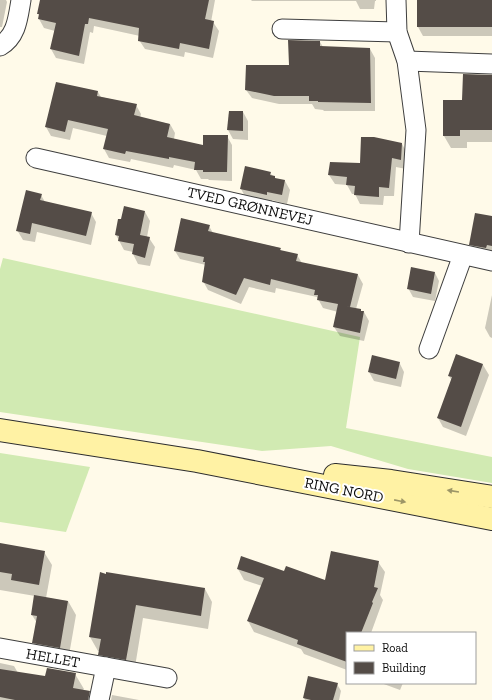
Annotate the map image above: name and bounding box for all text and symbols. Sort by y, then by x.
street label: TVED GRØNNEVEJ [185,183,315,229]
street label: RING NORD [303,474,385,506]
one-way arrow [447,488,460,494]
one-way arrow [394,499,406,505]
legend [346,632,476,684]
text: Road [382,641,408,655]
street label: HELLET [25,644,81,672]
text: Building [382,661,426,675]

